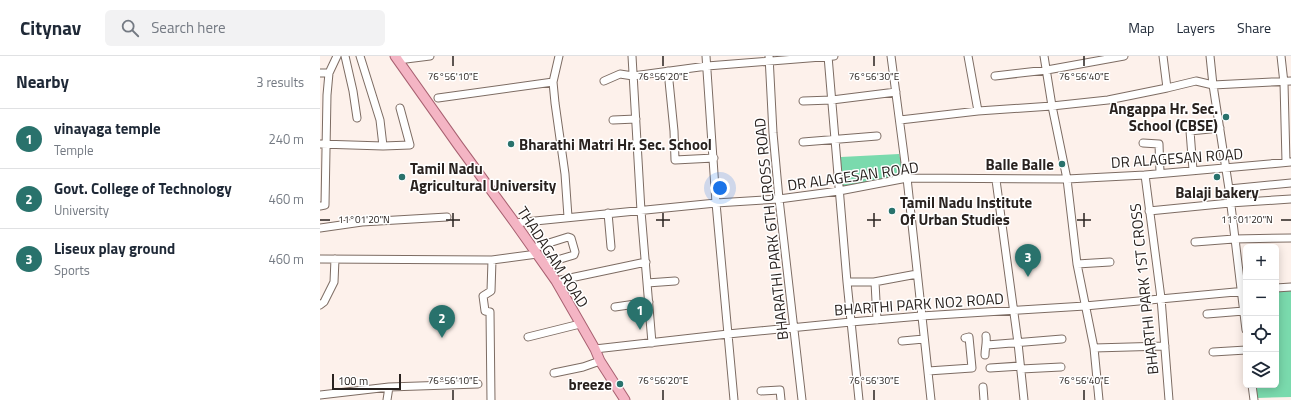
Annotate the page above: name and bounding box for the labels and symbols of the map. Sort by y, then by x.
text: 76°56'10"E [428,69,479,84]
text: 76°56'20"E [638,69,689,84]
text: 76°56'30"E [849,69,900,84]
text: 76°56'40"E [1059,69,1110,84]
place label: Angappa Hr. Sec. School (CBSE) [1109,97,1218,137]
marker: Angappa Hr. Sec. School (CBSE) [1221,112,1231,122]
street label: BHARATHI PARK 6TH CROSS ROAD [748,117,794,341]
place label: Bharathi Matri Hr. Sec. School [519,133,712,156]
marker: Bharathi Matri Hr. Sec. School [506,139,516,149]
street label: DR ALAGESAN ROAD [1110,142,1244,174]
place label: Balle Balle [986,153,1054,176]
street label: DR ALAGESAN ROAD [786,155,920,197]
place label: Tamil Nadu Agricultural University [410,157,557,197]
marker: Balle Balle [1057,159,1067,169]
marker: Tamil Nadu Agricultural University [397,172,407,182]
marker: Balaji bakery [1212,172,1222,182]
your location [710,178,730,198]
place label: Balaji bakery [1175,181,1259,204]
place label: Tamil Nadu Institute Of Urban Studies [900,191,1032,231]
street label: THADAGAM ROAD [512,202,594,312]
street label: BHARTHI PARK 1ST CROSS [1124,202,1164,376]
marker: Tamil Nadu Institute Of Urban Studies [887,206,897,216]
text: 11°01'20"N [338,212,390,227]
text: 11°01'20"N [1221,212,1273,227]
pin: 3 [1015,244,1041,277]
street label: BHARTHI PARK NO2 ROAD [833,287,1005,321]
pin: 1 [627,297,653,330]
pin: 2 [429,305,455,338]
scale bar [332,372,401,391]
text: 76°56'10"E [428,373,479,388]
place label: breeze [568,373,612,396]
text: 76°56'20"E [638,373,689,388]
text: 76°56'30"E [849,373,900,388]
text: 76°56'40"E [1059,373,1110,388]
marker: breeze [615,379,625,389]

